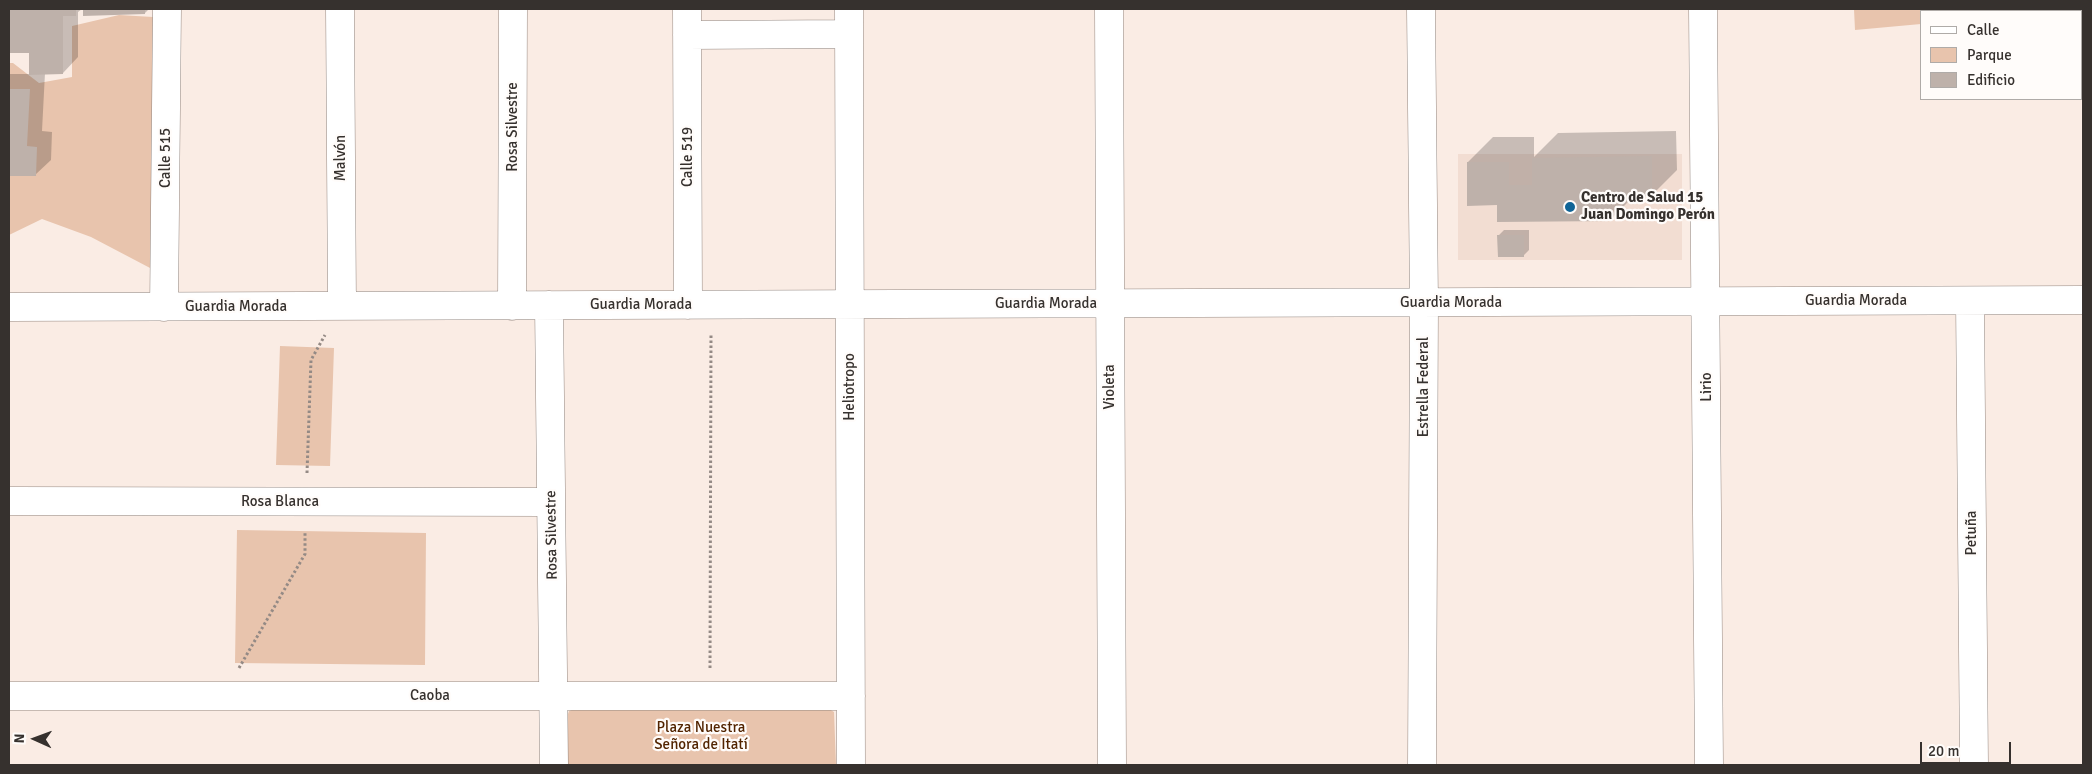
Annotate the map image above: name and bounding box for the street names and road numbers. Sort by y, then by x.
street label: Rosa Silvestre [504,82,522,172]
street label: Calle 519 [679,127,697,187]
street label: Calle 515 [157,128,175,188]
street label: Malvón [332,135,350,181]
street label: Guardia Morada [1805,292,1907,310]
street label: Guardia Morada [1400,294,1502,312]
street label: Guardia Morada [995,295,1097,313]
street label: Guardia Morada [590,296,692,314]
street label: Guardia Morada [185,298,287,316]
street label: Estrella Federal [1415,337,1433,437]
street label: Heliotropo [841,353,859,421]
street label: Violeta [1101,364,1119,410]
street label: Lirio [1698,372,1716,402]
street label: Rosa Silvestre [542,490,562,580]
street label: Rosa Blanca [241,493,319,511]
street label: Petuña [1963,511,1981,555]
street label: Caoba [410,687,450,705]

